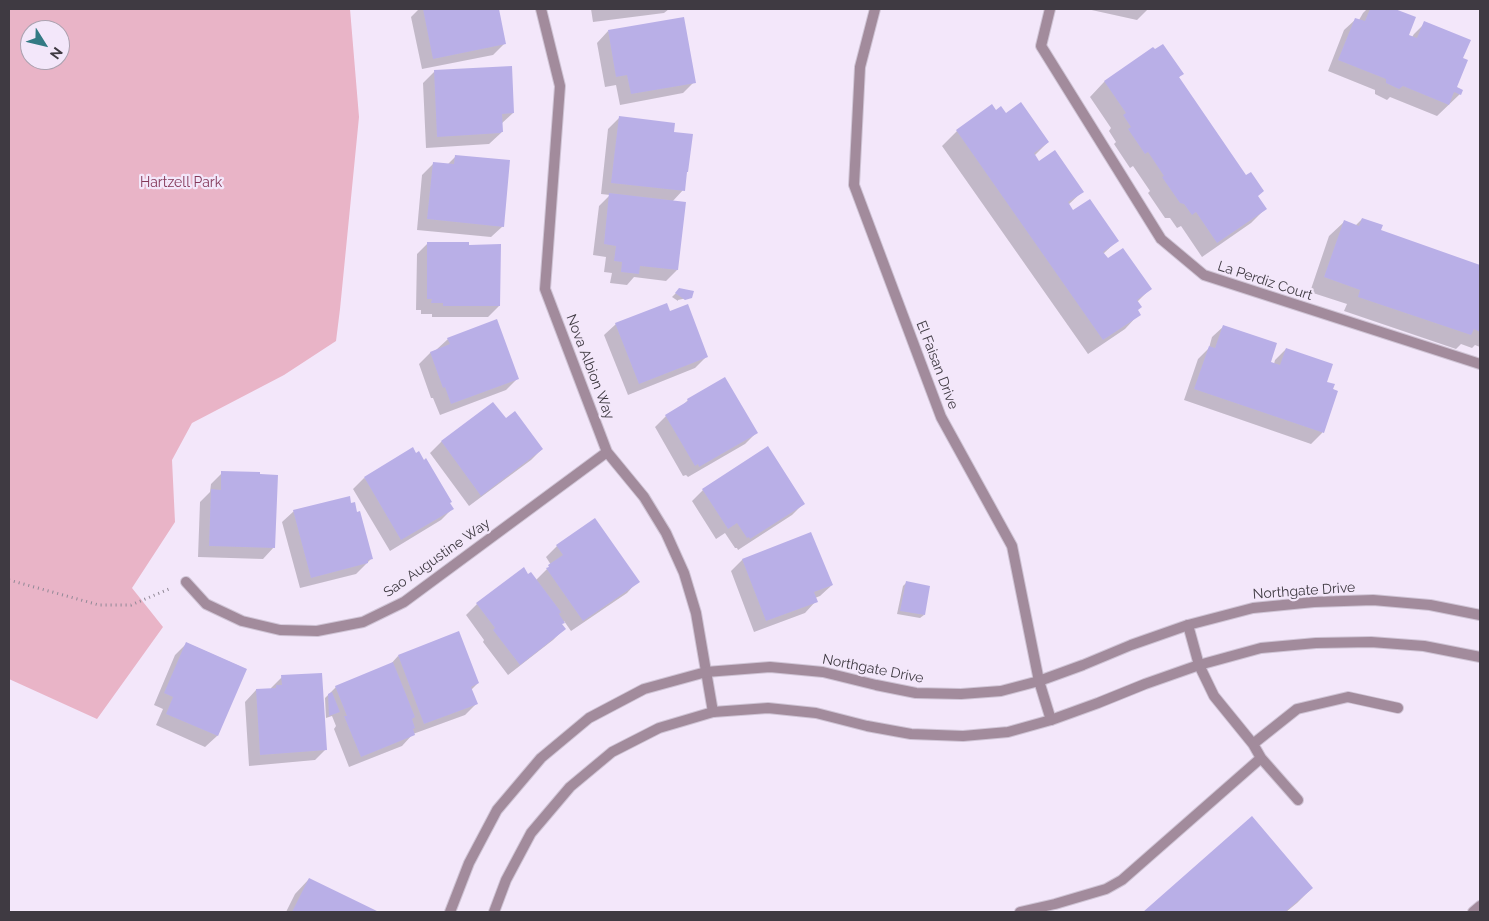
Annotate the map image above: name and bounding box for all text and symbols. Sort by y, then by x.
north arrow [20,20,70,70]
text: N [47,44,66,62]
park label: Hartzell Park [140,175,222,191]
street label: La Perdiz Court [1215,258,1315,304]
street label: Nova Albion Way [562,312,618,422]
street label: El Faisan Drive [912,318,962,412]
street label: Sao Augustine Way [381,515,493,601]
street label: Northgate Drive [1252,579,1356,603]
street label: Northgate Drive [821,651,925,687]

